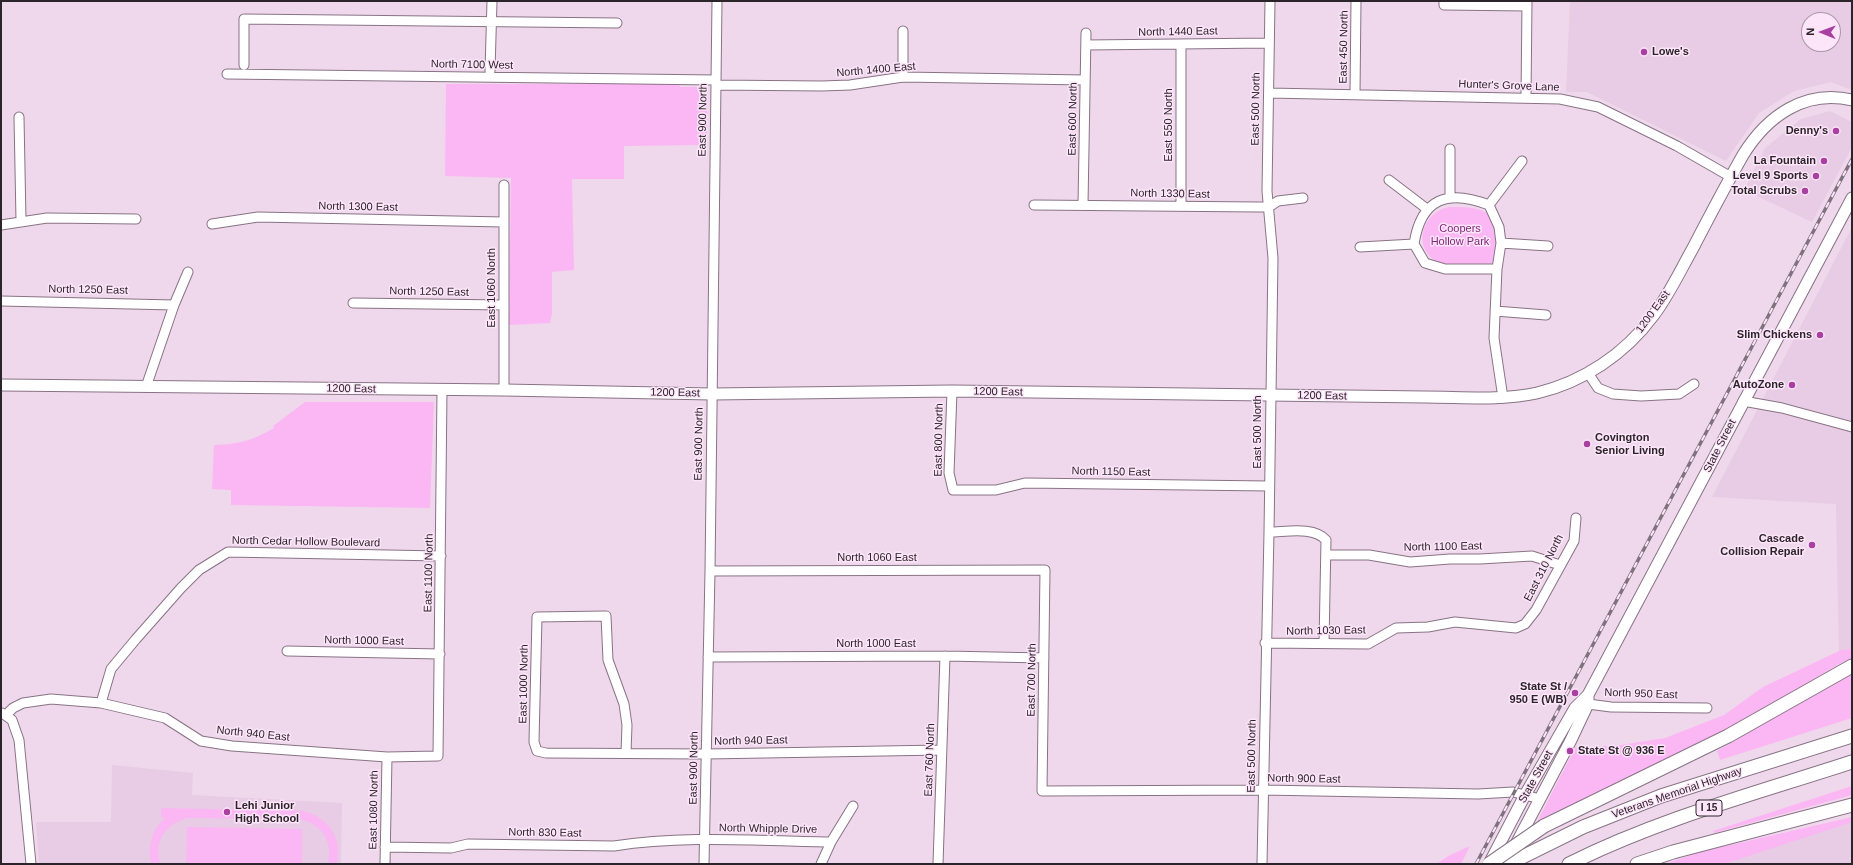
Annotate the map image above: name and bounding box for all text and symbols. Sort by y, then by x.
street label: East 450 North [1337,10,1351,84]
north arrow [1801,12,1841,52]
street label: North 1440 East [1138,25,1218,39]
text: N [1804,28,1816,36]
place label: Lowe's [1652,45,1689,59]
marker: Lowe's [1639,47,1649,57]
street label: North 7100 West [431,58,513,72]
street label: North 1400 East [836,60,916,80]
street label: East 500 North [1249,72,1263,146]
street label: Hunter's Grove Lane [1458,78,1560,94]
street label: East 600 North [1066,82,1080,156]
street label: East 900 North [696,83,710,157]
street label: East 550 North [1162,88,1176,162]
place label: Denny's [1786,124,1828,138]
marker: Denny's [1831,126,1841,136]
place label: La Fountain [1754,154,1816,168]
marker: La Fountain [1819,156,1829,166]
place label: Level 9 Sports [1733,169,1808,183]
marker: Level 9 Sports [1811,171,1821,181]
place label: Total Scrubs [1731,184,1797,198]
marker: Total Scrubs [1800,186,1810,196]
street label: North 1330 East [1130,187,1210,201]
street label: North 1300 East [318,200,398,214]
park label: Coopers Hollow Park [1431,222,1489,248]
street label: East 1060 North [485,248,499,328]
street label: North 1250 East [48,283,128,297]
street label: North 1250 East [389,285,469,299]
street label: 1200 East [1633,288,1673,336]
place label: Slim Chickens [1737,328,1812,342]
marker: Slim Chickens [1815,330,1825,340]
place label: AutoZone [1733,378,1784,392]
marker: AutoZone [1787,380,1797,390]
street label: 1200 East [326,382,376,396]
street label: 1200 East [973,385,1023,399]
street label: 1200 East [650,386,700,400]
street label: 1200 East [1297,389,1347,403]
street label: East 500 North [1251,395,1265,469]
street label: East 800 North [932,403,946,477]
street label: East 900 North [692,407,706,481]
street label: State Street [1701,417,1739,475]
place label: Covington Senior Living [1595,431,1665,457]
marker: Covington Senior Living [1582,439,1592,449]
street label: North 1150 East [1072,465,1150,479]
street label: East 310 North [1521,532,1567,604]
place label: Cascade Collision Repair [1720,532,1804,558]
street label: North Cedar Hollow Boulevard [232,534,380,550]
street label: East 1100 North [422,534,436,612]
street label: North 1100 East [1404,540,1482,554]
marker: Cascade Collision Repair [1807,540,1817,550]
street label: North 1060 East [837,551,917,565]
street label: North 1030 East [1286,624,1366,638]
street label: North 1000 East [324,634,404,648]
street label: North 1000 East [836,637,916,651]
street label: East 700 North [1025,643,1039,717]
street label: East 1000 North [517,644,531,724]
place label: State St / 950 E (WB) [1510,680,1567,706]
street label: North 950 East [1604,686,1678,702]
marker: State St / 950 E (WB) [1570,688,1580,698]
street label: East 500 North [1245,719,1259,793]
street label: East 760 North [922,723,938,797]
street label: North 940 East [216,724,290,744]
street label: East 900 North [687,731,701,805]
street label: North 940 East [714,734,788,748]
place label: State St @ 936 E [1578,744,1665,758]
marker: State St @ 936 E [1565,746,1575,756]
street label: State Street [1516,748,1556,806]
street label: Veterans Memorial Highway [1610,764,1744,822]
street label: East 1080 North [367,770,381,850]
street label: North 900 East [1267,772,1341,786]
place label: Lehi Junior High School [235,799,299,825]
road number: I 15 [1696,800,1722,816]
marker: Lehi Junior High School [222,807,232,817]
street label: North Whipple Drive [719,822,817,836]
street label: North 830 East [508,826,582,840]

